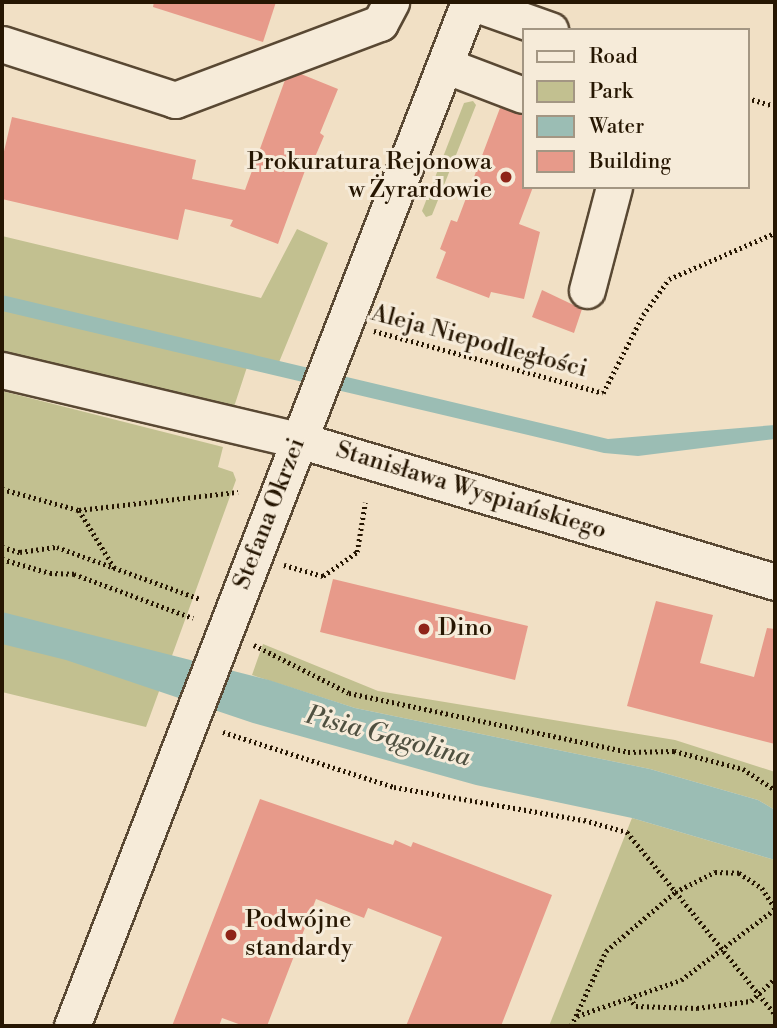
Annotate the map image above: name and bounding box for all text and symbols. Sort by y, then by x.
legend [522,28,749,189]
text: Road [589,44,638,70]
text: Park [589,79,633,105]
text: Water [589,114,644,140]
place label: Prokuratura Rejonowa w Żyrardowie [247,149,492,205]
text: Building [589,149,671,175]
marker: Prokuratura Rejonowa w Żyrardowie [498,169,514,185]
street label: Aleja Niepodległości [368,299,590,385]
street label: Stefana Okrzei [228,434,312,594]
street label: Stanisława Wyspiańskiego [332,436,610,546]
place label: Dino [438,615,492,643]
marker: Dino [416,621,432,637]
water label: Pisia Gągolina [302,700,474,774]
place label: Podwójne standardy [245,907,353,963]
marker: Podwójne standardy [223,927,239,943]

